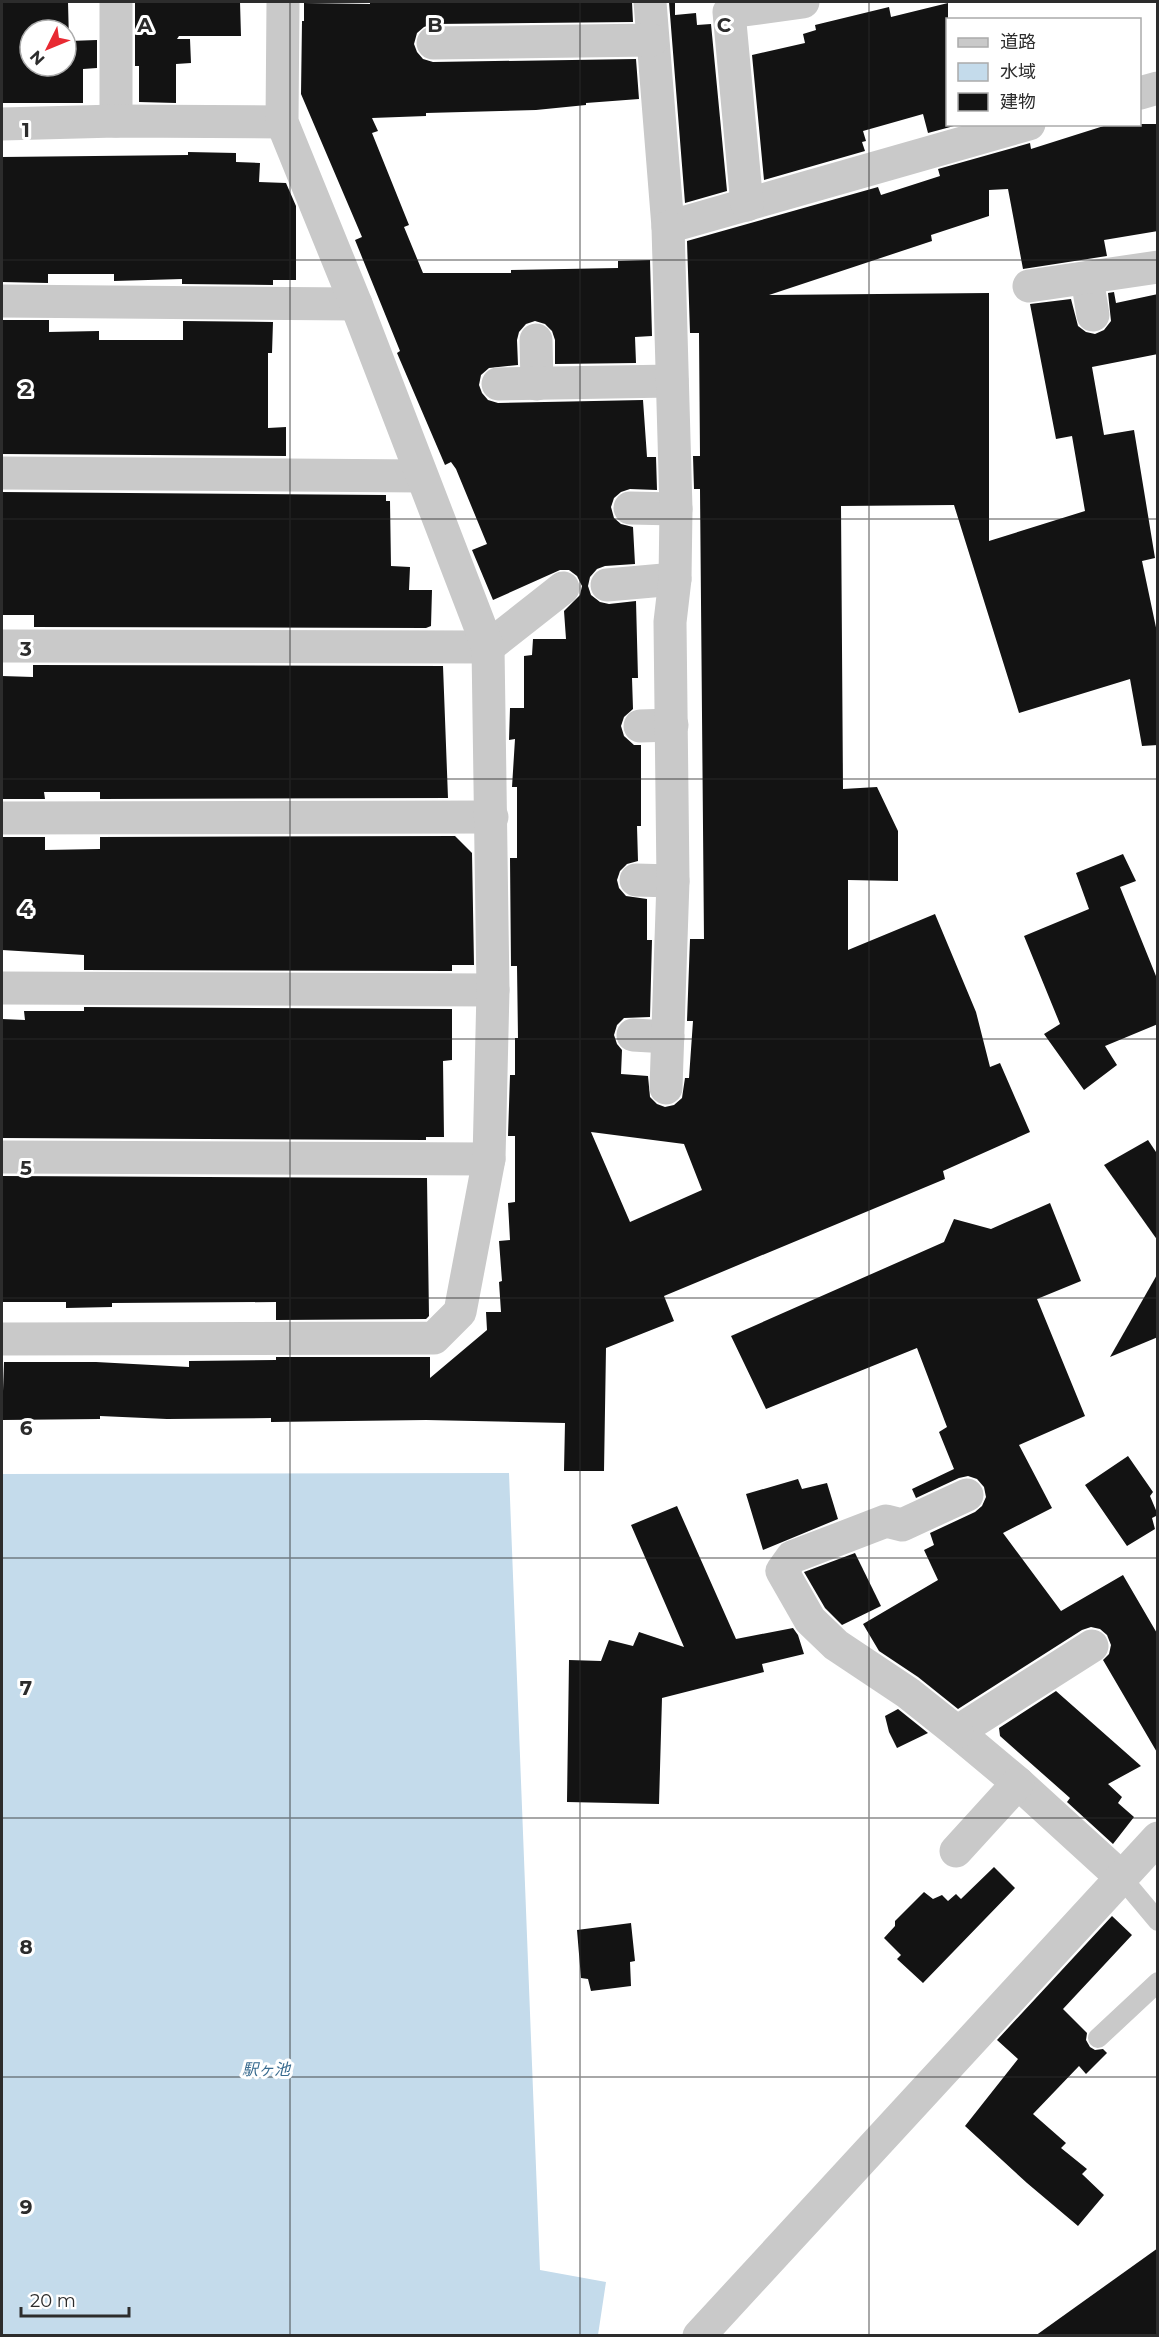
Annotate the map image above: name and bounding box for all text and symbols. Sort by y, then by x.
text: A [136,13,153,37]
text: B [427,13,443,37]
text: C [717,13,732,37]
north arrow [18,18,78,78]
legend [946,18,1141,126]
text: 道路 [1000,31,1036,53]
text: N [26,47,49,69]
text: 水域 [1000,61,1036,83]
text: 建物 [1000,91,1036,113]
text: 1 [22,118,30,142]
text: 2 [20,377,32,401]
text: 3 [19,637,32,661]
text: 4 [19,897,33,921]
text: 5 [20,1156,32,1180]
text: 6 [20,1416,33,1440]
text: 7 [20,1676,32,1700]
text: 8 [19,1935,33,1959]
water label: 駅ヶ池 [242,2060,292,2079]
text: 9 [20,2195,32,2219]
scale bar [21,2280,129,2318]
text: 20 m [30,2290,76,2312]

